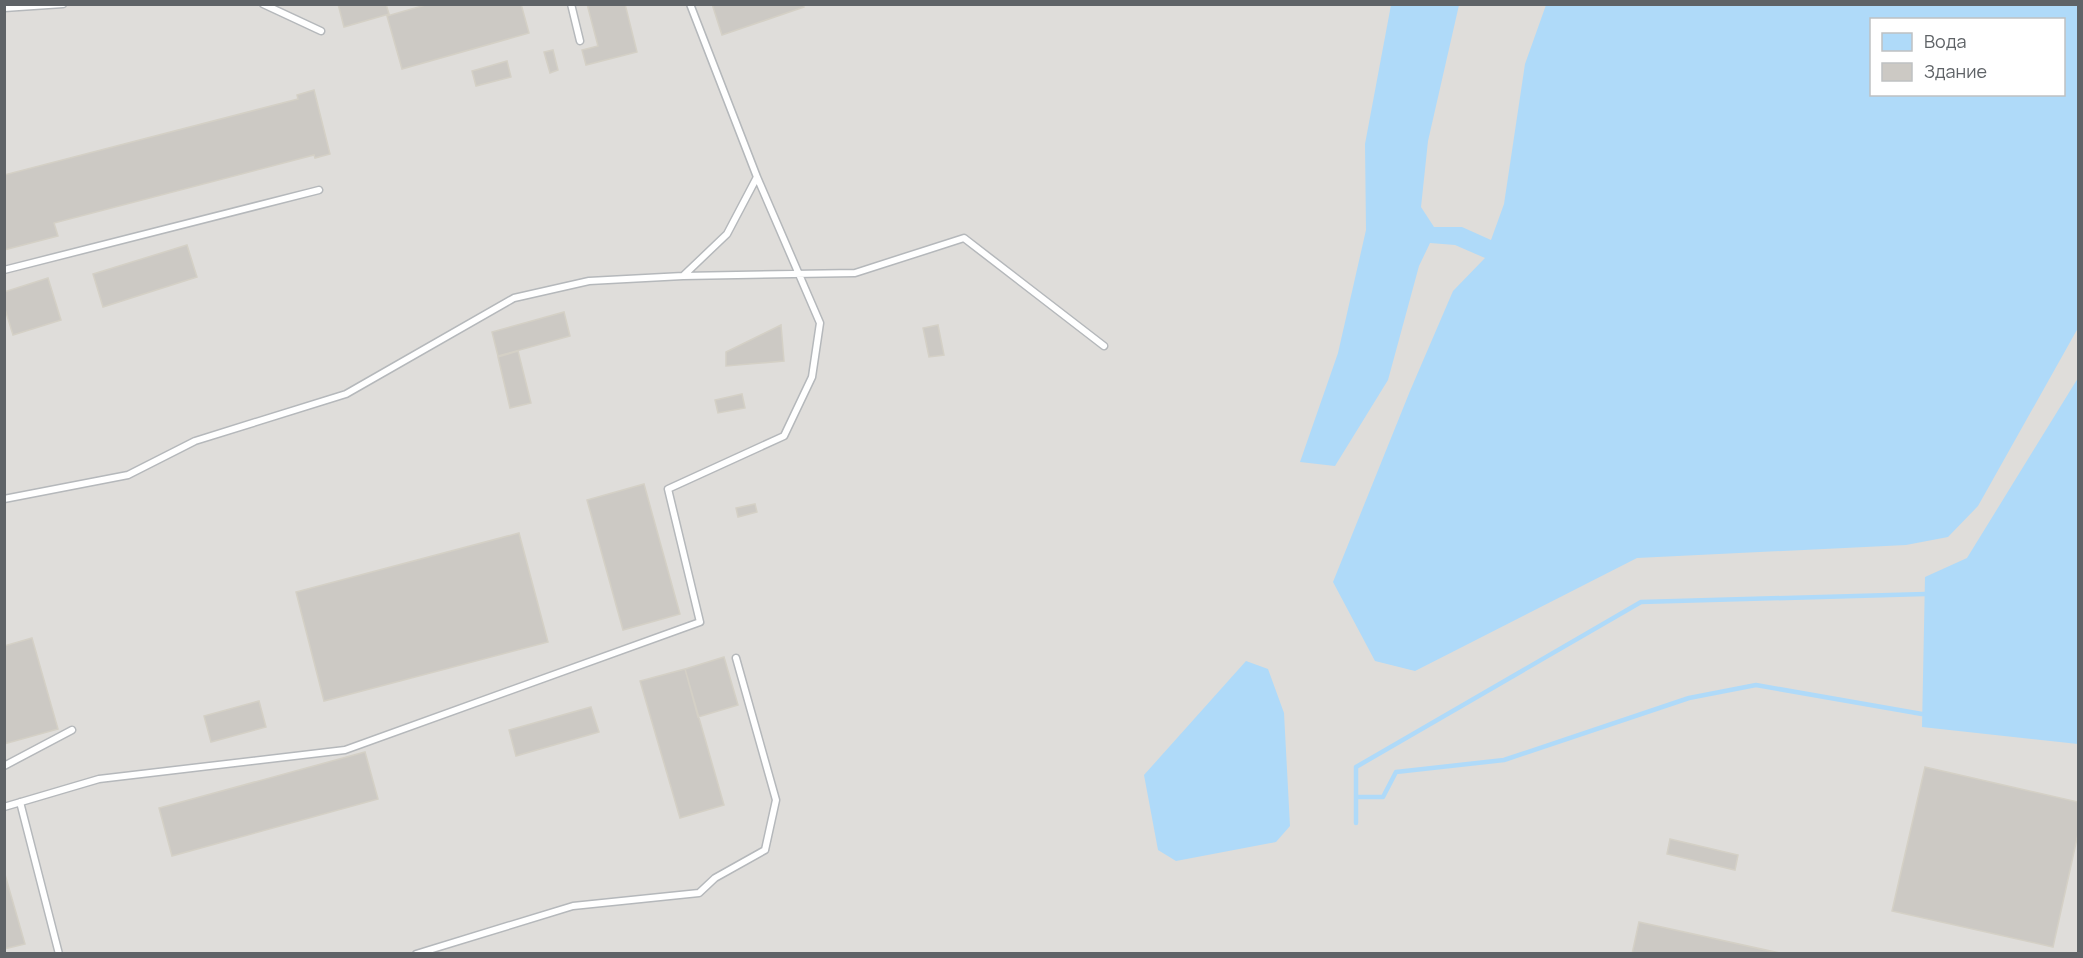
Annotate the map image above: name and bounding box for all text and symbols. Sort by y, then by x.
legend [1870,18,2065,96]
text: Вода [1924,29,1966,53]
text: Здание [1924,59,1987,83]

